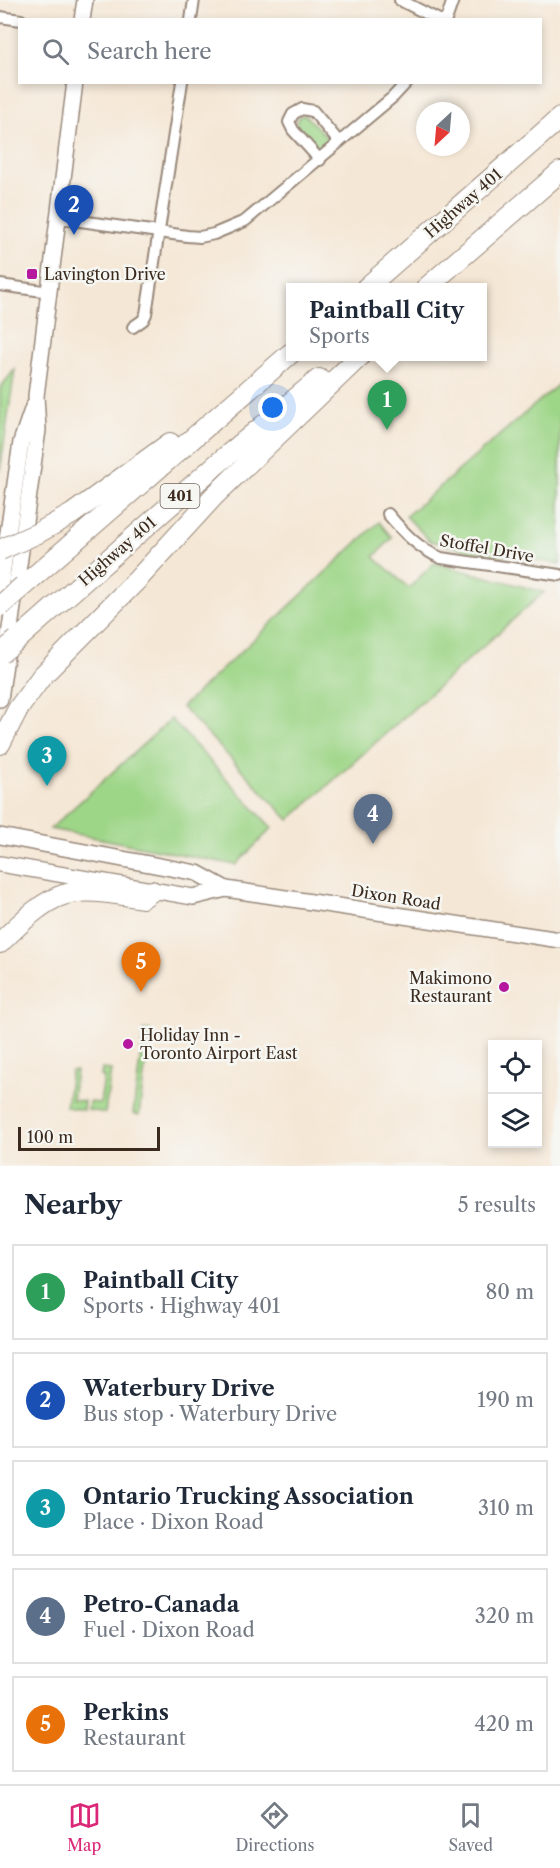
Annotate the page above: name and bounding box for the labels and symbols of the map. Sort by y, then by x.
north arrow [416,102,470,156]
street label: Highway 401 [420,164,506,242]
pin: 2 [54,186,94,235]
place label: Lavington Drive [44,264,166,284]
marker: Lavington Drive [25,267,39,281]
pin: 1 [368,380,406,430]
your location [258,393,287,422]
road number: 401 [160,484,200,508]
street label: Highway 401 [74,512,160,590]
street label: Stoffel Drive [438,530,536,566]
pin: 3 [28,736,66,786]
pin: 4 [354,794,392,844]
street label: Dixon Road [350,880,442,914]
pin: 5 [122,942,160,992]
place label: Makimono Restaurant [409,968,492,1006]
marker: Makimono Restaurant [497,980,511,994]
place label: Holiday Inn - Toronto Airport East [140,1025,298,1063]
marker: Holiday Inn - Toronto Airport East [121,1037,135,1051]
scale bar [18,1124,160,1152]

